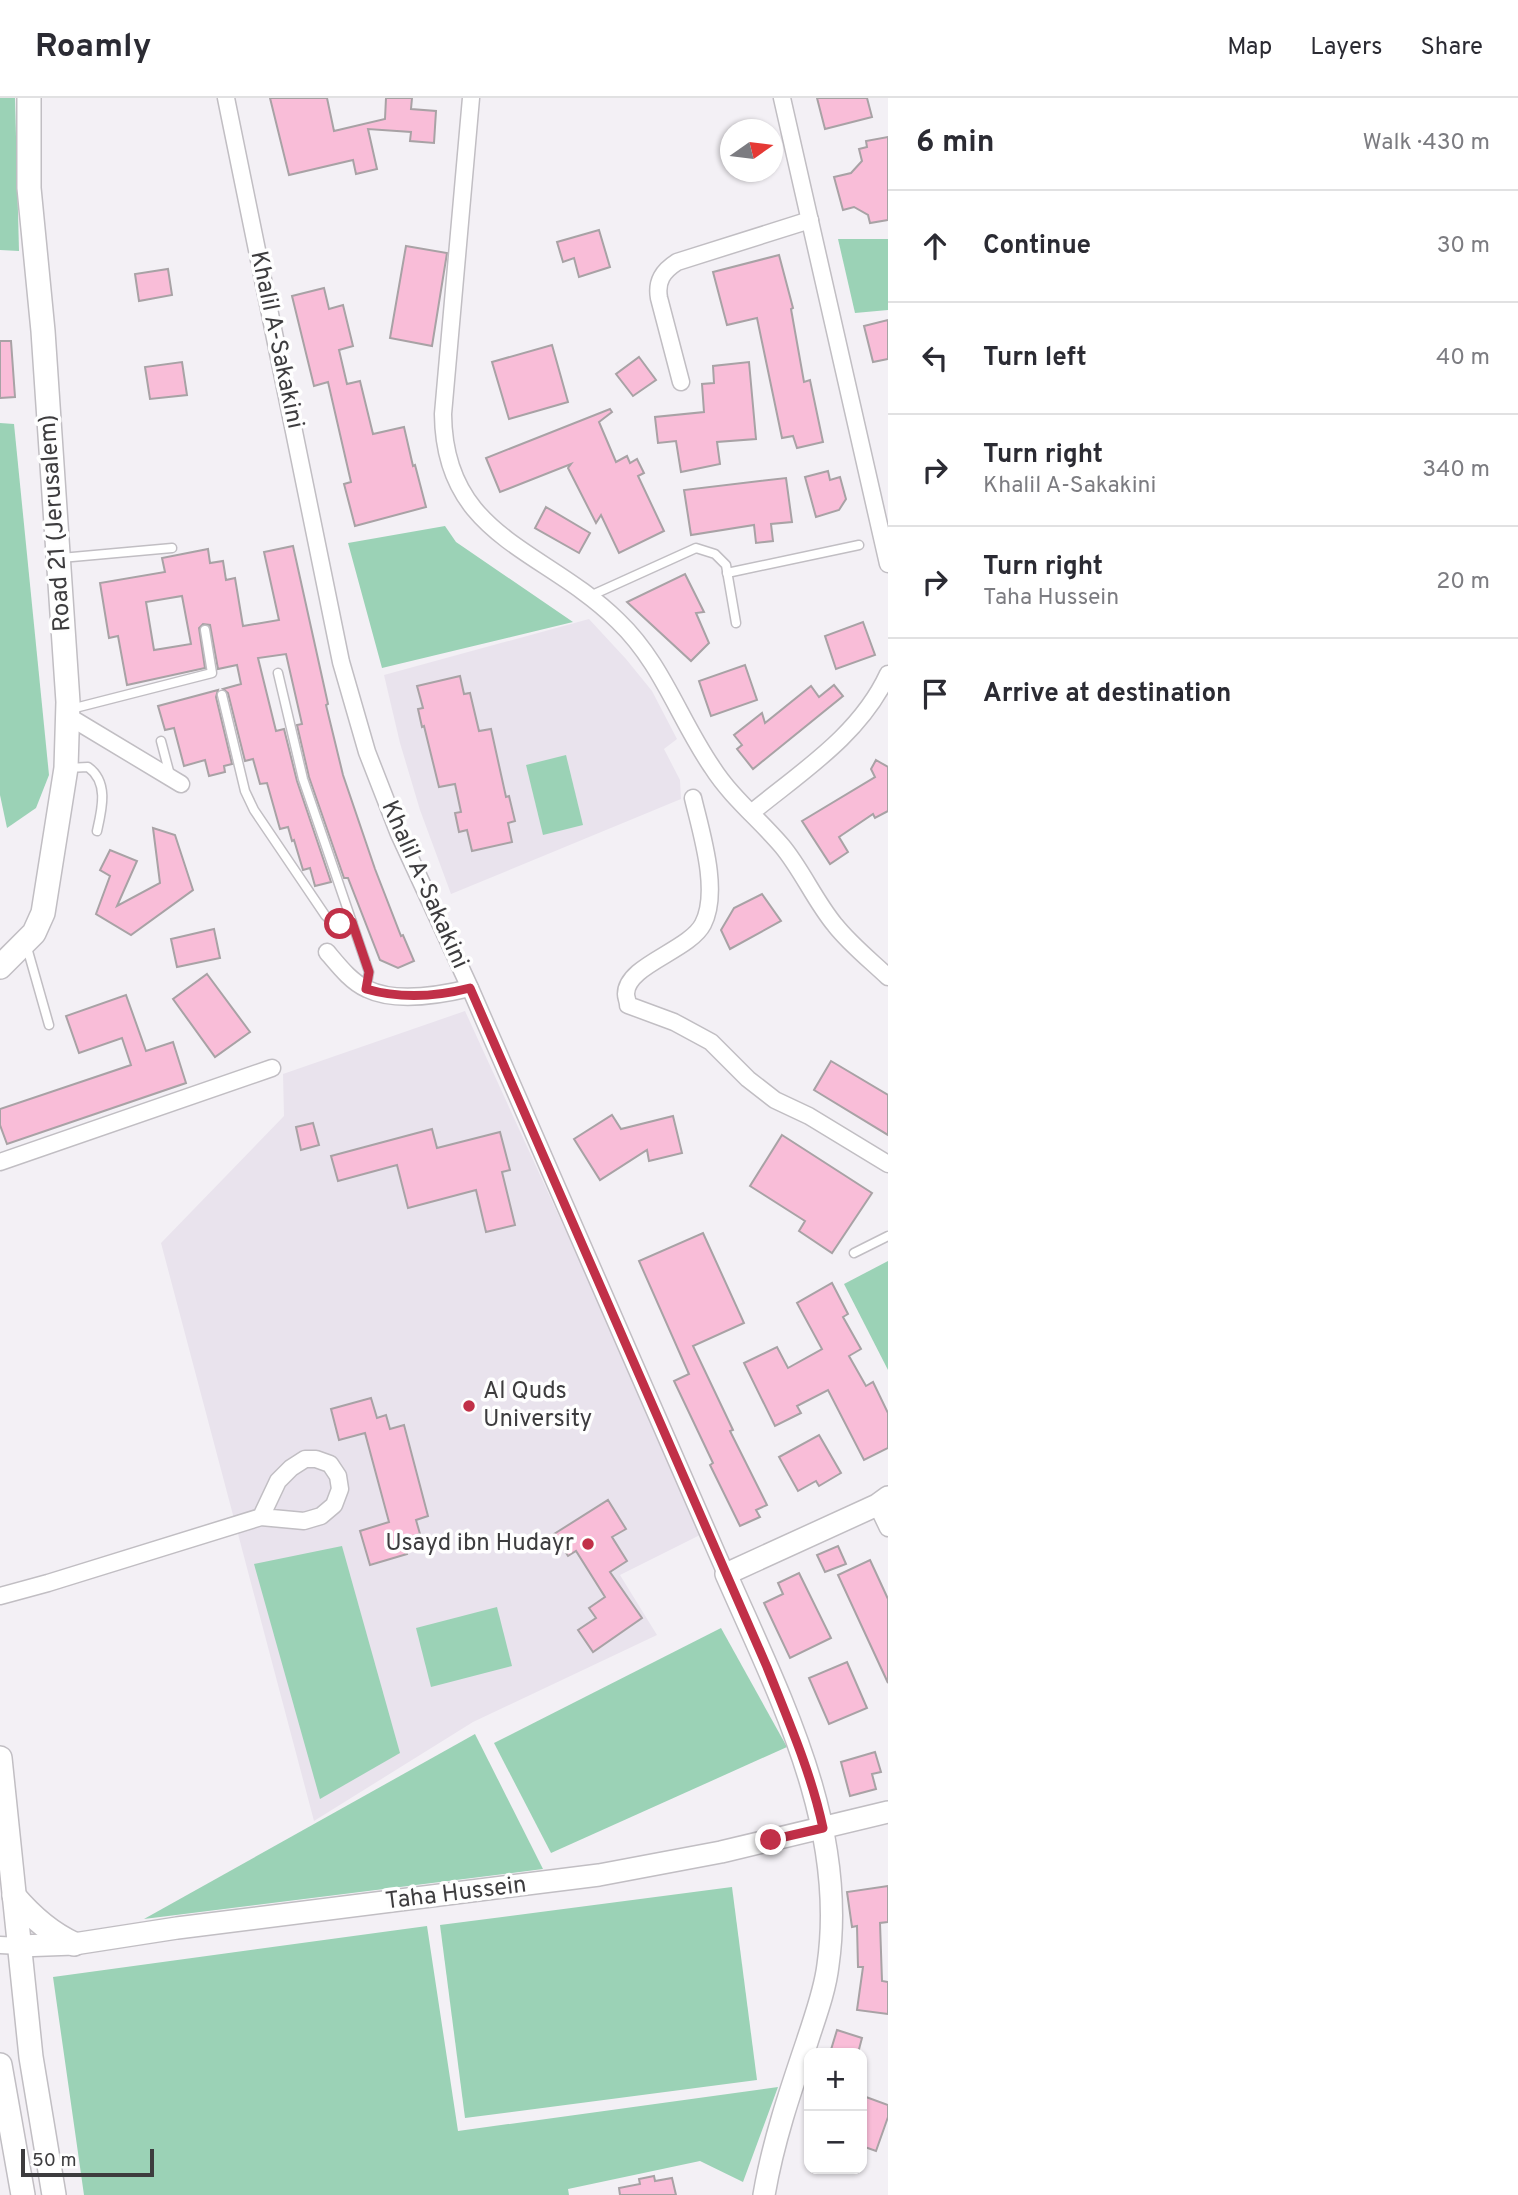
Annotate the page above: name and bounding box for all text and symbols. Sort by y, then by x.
text: Roamly [35,27,151,69]
text: Map [1227,33,1272,63]
text: Layers [1310,33,1382,63]
text: Share [1420,33,1483,63]
north arrow [720,119,783,182]
text: 6 min [916,125,994,162]
text: Walk · 430 m [1363,129,1490,158]
icon: ahead [916,227,954,265]
text: Continue [983,230,1091,263]
text: 30 m [1437,232,1490,261]
street label: Khalil A-Sakakini [243,248,309,432]
icon: left [916,339,954,377]
text: Turn left [983,342,1087,375]
text: 40 m [1436,344,1490,373]
street label: Road 21 (Jerusalem) [33,413,79,633]
text: Turn right [983,439,1103,472]
icon: right [916,451,954,489]
text: 340 m [1422,456,1490,485]
text: Khalil A-Sakakini [983,472,1156,501]
text: Turn right [983,551,1103,584]
icon: right [916,563,954,601]
text: 20 m [1436,568,1490,597]
text: Taha Hussein [983,584,1119,613]
icon: arrive [916,675,954,713]
text: Arrive at destination [983,678,1231,711]
street label: Khalil A-Sakakini [374,796,474,974]
route start [324,908,355,939]
place label: Al Quds University [483,1377,592,1435]
marker: Al Quds University [461,1398,477,1414]
place label: Usayd ibn Hudayr [385,1529,574,1559]
marker: Usayd ibn Hudayr [580,1536,596,1552]
route end [755,1824,786,1855]
street label: Taha Hussein [384,1870,528,1918]
map controls [804,2048,867,2174]
button: + [804,2048,867,2111]
button: − [804,2111,867,2174]
scale bar [21,2146,154,2178]
text: 50 m [32,2149,77,2173]

